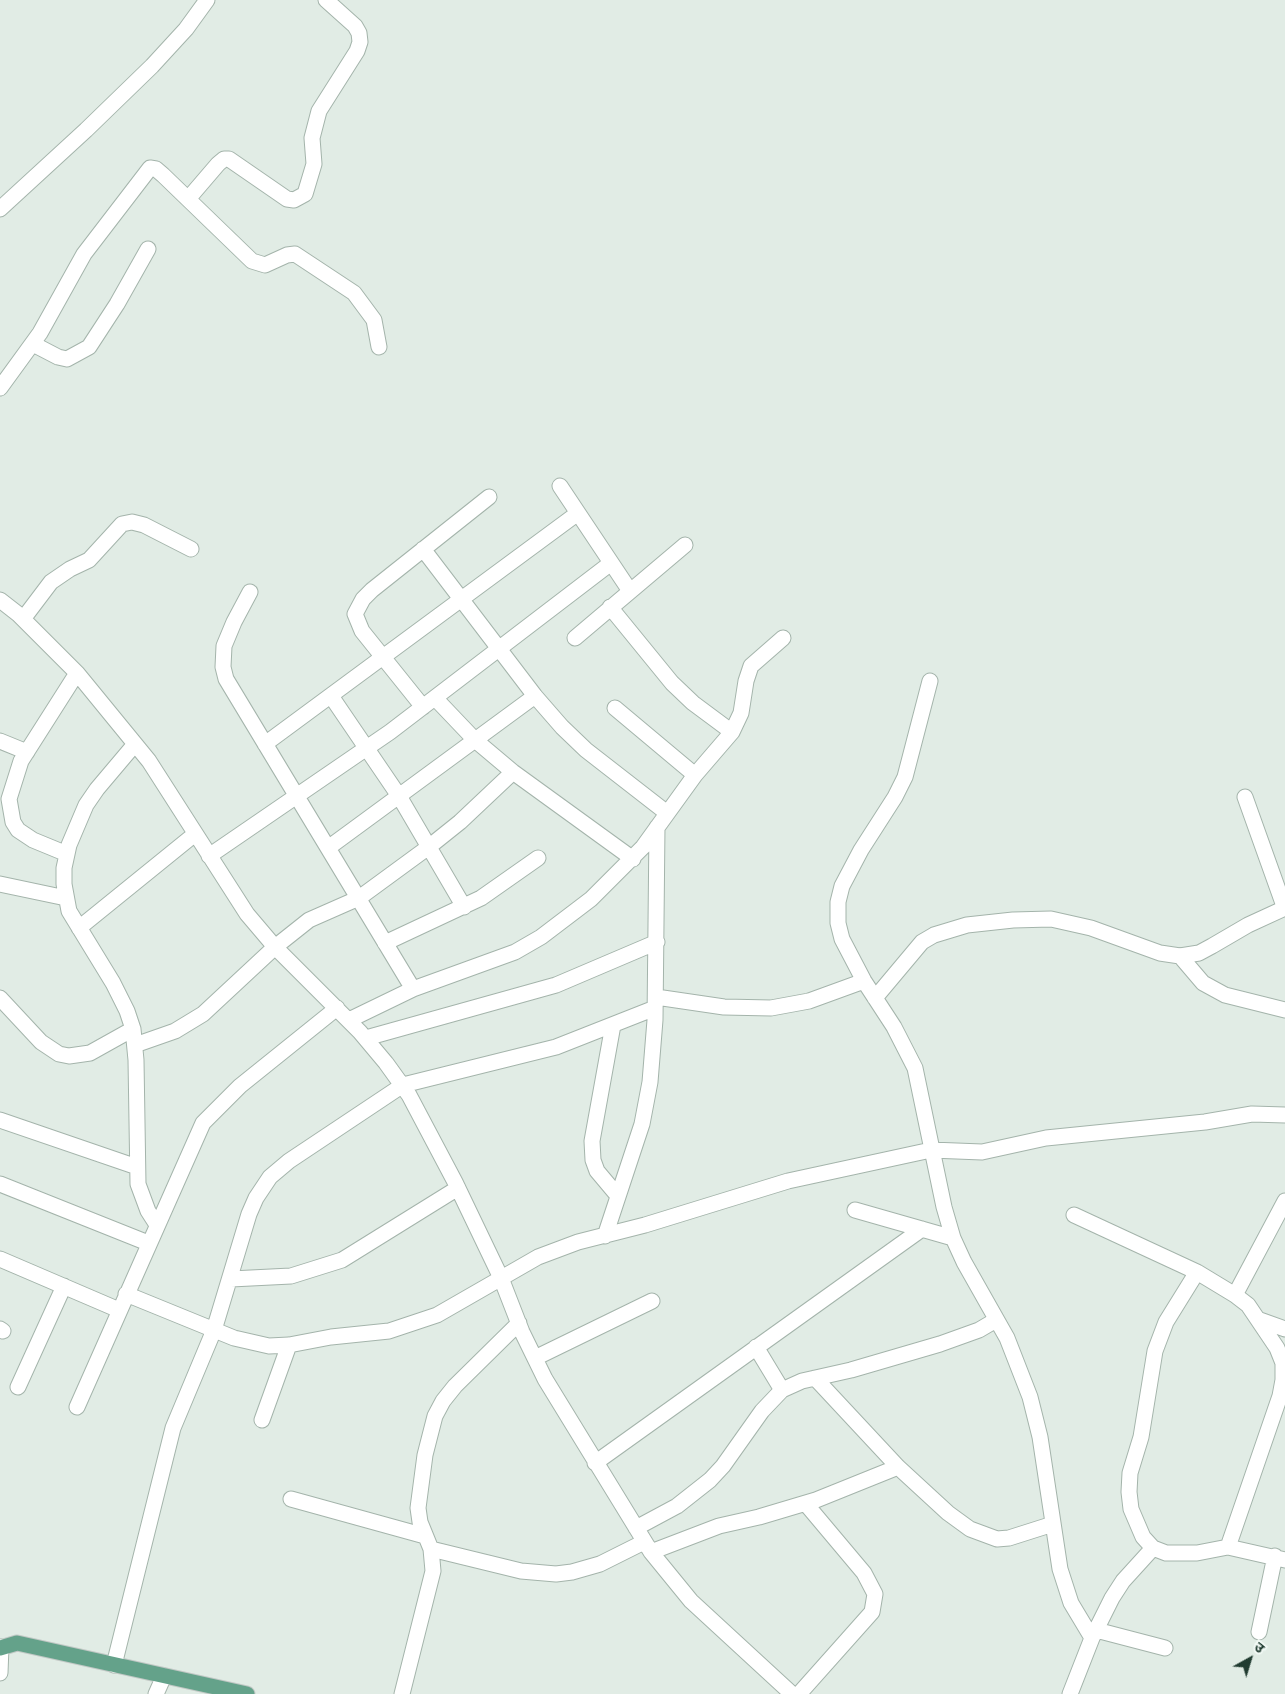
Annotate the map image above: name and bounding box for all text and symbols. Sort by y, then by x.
north arrow [1225,1634,1275,1684]
text: उ [1251,1639,1268,1656]

